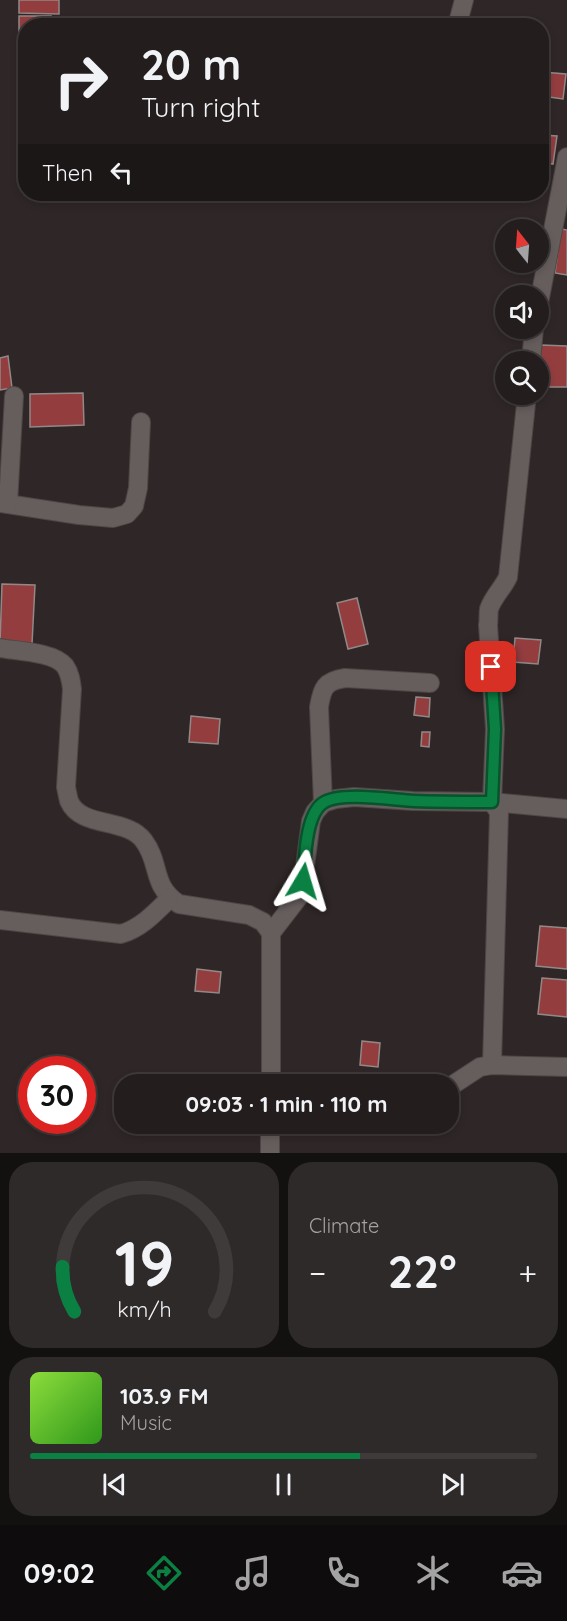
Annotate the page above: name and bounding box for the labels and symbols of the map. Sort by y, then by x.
north arrow [495,219,549,273]
pin [465,641,516,692]
position arrow [271,849,335,913]
speed limit sign: 30 [18,1056,96,1134]

